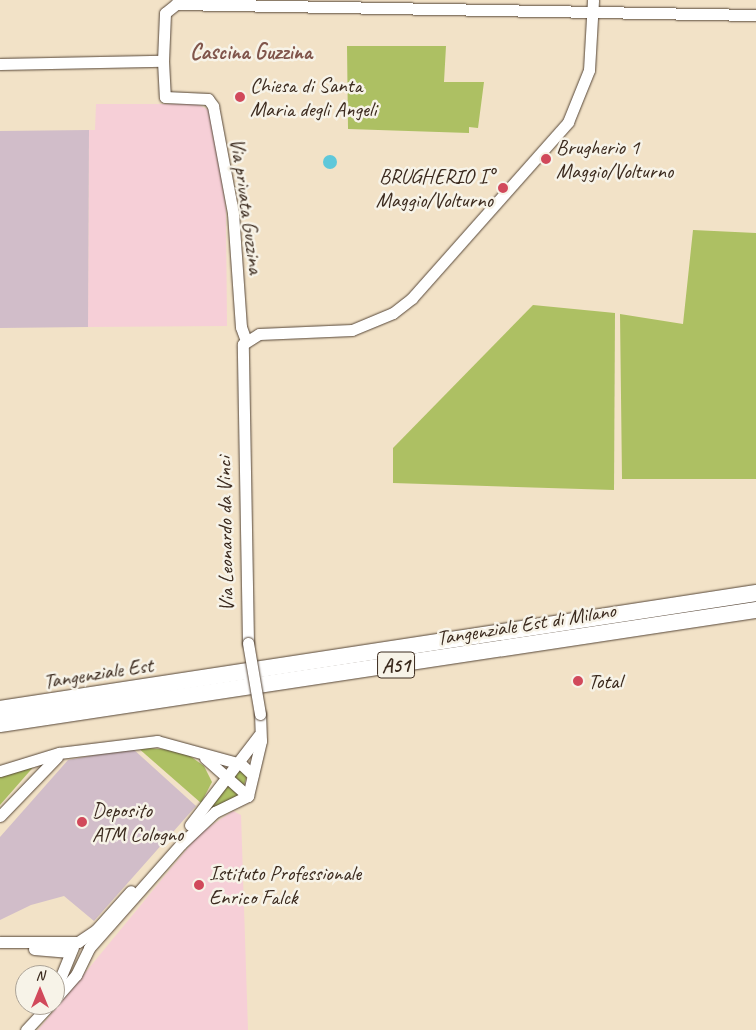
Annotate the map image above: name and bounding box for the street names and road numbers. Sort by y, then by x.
street label: Via privata Guzzina [225,136,269,276]
street label: Via Leonardo da Vinci [211,456,239,612]
street label: Tangenziale Est di Milano [435,597,617,651]
road number: A51 [376,648,416,682]
street label: Tangenziale Est [41,652,155,694]

